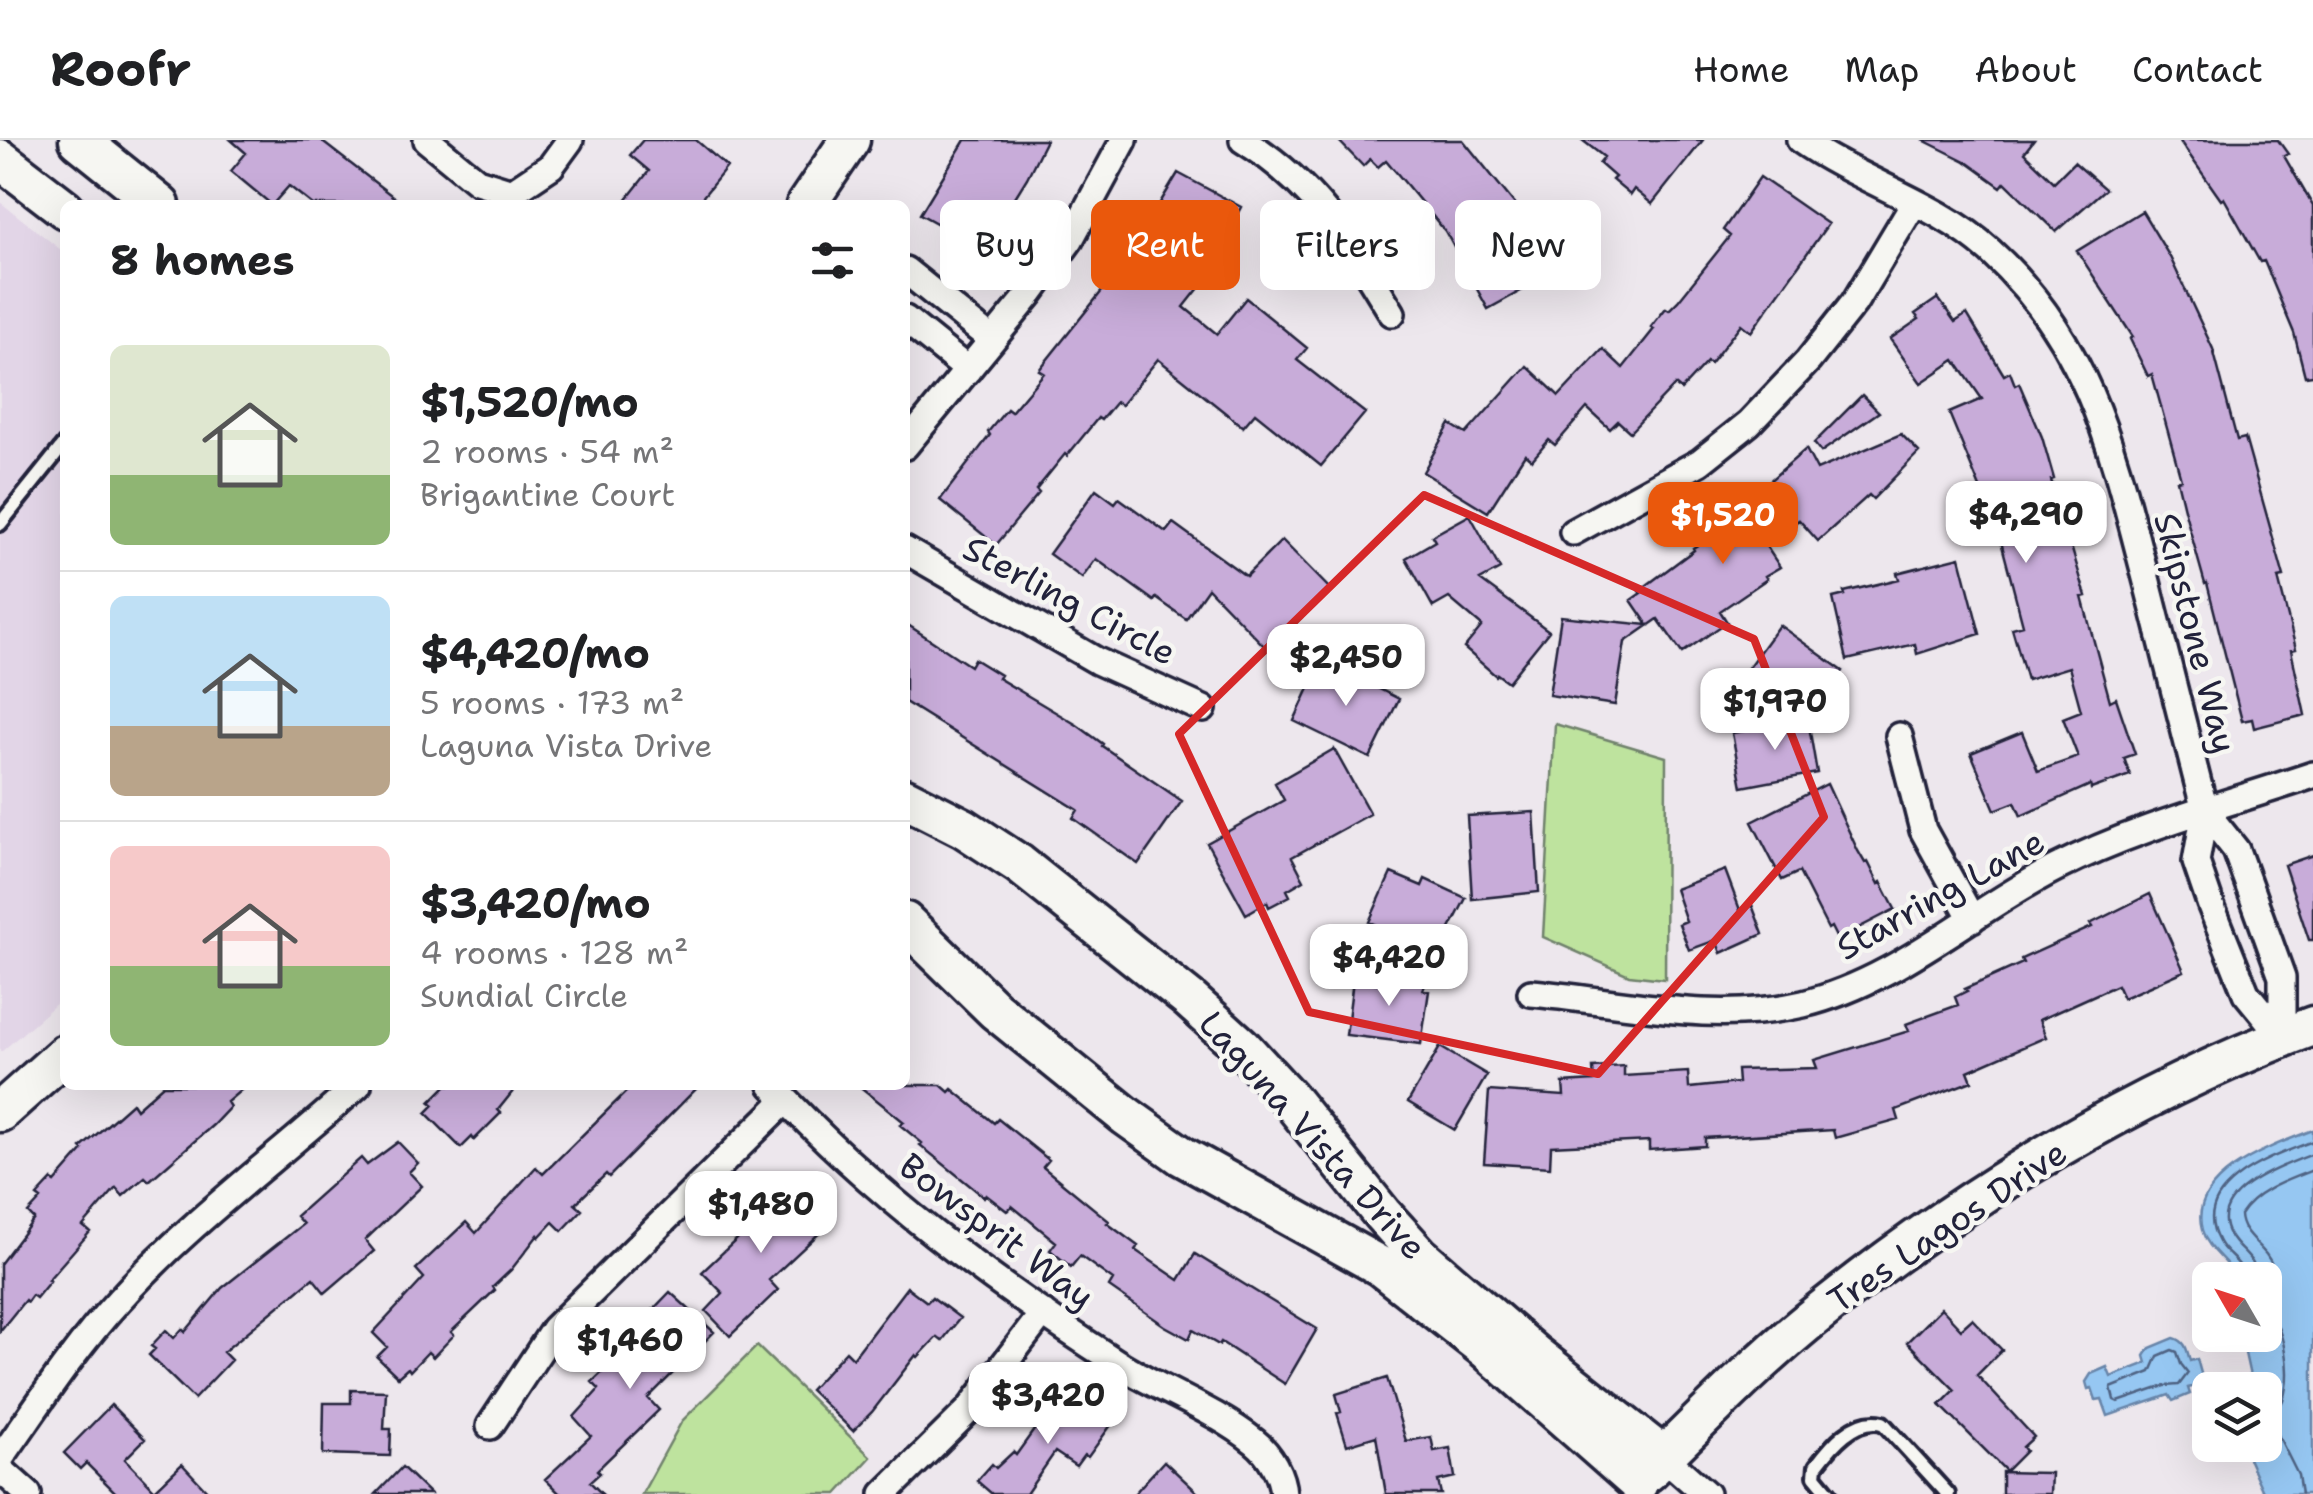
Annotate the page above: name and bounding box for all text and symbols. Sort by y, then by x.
text: Roofr [50,37,191,101]
text: Home [1693,46,1789,93]
text: Map [1844,46,1919,93]
text: About [1974,46,2077,93]
text: Contact [2132,46,2263,93]
chip: Buy [940,200,1071,290]
chip: Rent [1091,200,1240,290]
chip: Filters [1260,200,1435,290]
chip: New [1455,200,1601,290]
text: 8 homes [110,232,295,288]
icon: filters [805,233,860,288]
text: $1,520/mo [420,374,639,430]
icon: home [190,385,310,505]
text: 2 rooms · 54 m² [420,430,674,473]
text: Brigantine Court [420,473,675,516]
pin: $4,290 [1945,481,2107,566]
pin: $1,520 [1642,482,1804,567]
text: $4,290 [1968,492,2084,535]
text: $1,520 [1670,493,1776,536]
street label: Skipstone Way [2143,508,2249,758]
street label: Sterling Circle [955,524,1185,676]
pin: $2,450 [1265,624,1427,709]
text: $4,420/mo [420,625,650,681]
text: $2,450 [1289,635,1403,678]
icon: home [190,636,310,756]
pin: $1,970 [1694,668,1856,753]
text: $1,970 [1722,679,1828,722]
text: 5 rooms · 173 m² [420,681,684,724]
text: Laguna Vista Drive [420,724,712,767]
street label: Starring Lane [1827,817,2053,971]
text: $3,420/mo [420,875,651,931]
icon: home [190,886,310,1006]
pin: $4,420 [1308,924,1470,1009]
text: 4 rooms · 128 m² [420,931,688,974]
text: $4,420 [1332,935,1446,978]
text: Sundial Circle [420,974,628,1017]
street label: Laguna Vista Drive [1189,1000,1437,1270]
street label: Tres Lagos Drive [1818,1129,2076,1323]
street label: Bowsprit Way [890,1142,1104,1320]
pin: $1,480 [680,1171,842,1256]
text: $1,480 [707,1182,815,1225]
north arrow [2192,1262,2282,1352]
map controls [2192,1262,2282,1462]
pin: $1,460 [549,1307,711,1392]
text: $1,460 [576,1318,684,1361]
pin: $3,420 [967,1362,1129,1447]
button: layers [2192,1372,2282,1462]
text: $3,420 [990,1373,1106,1416]

